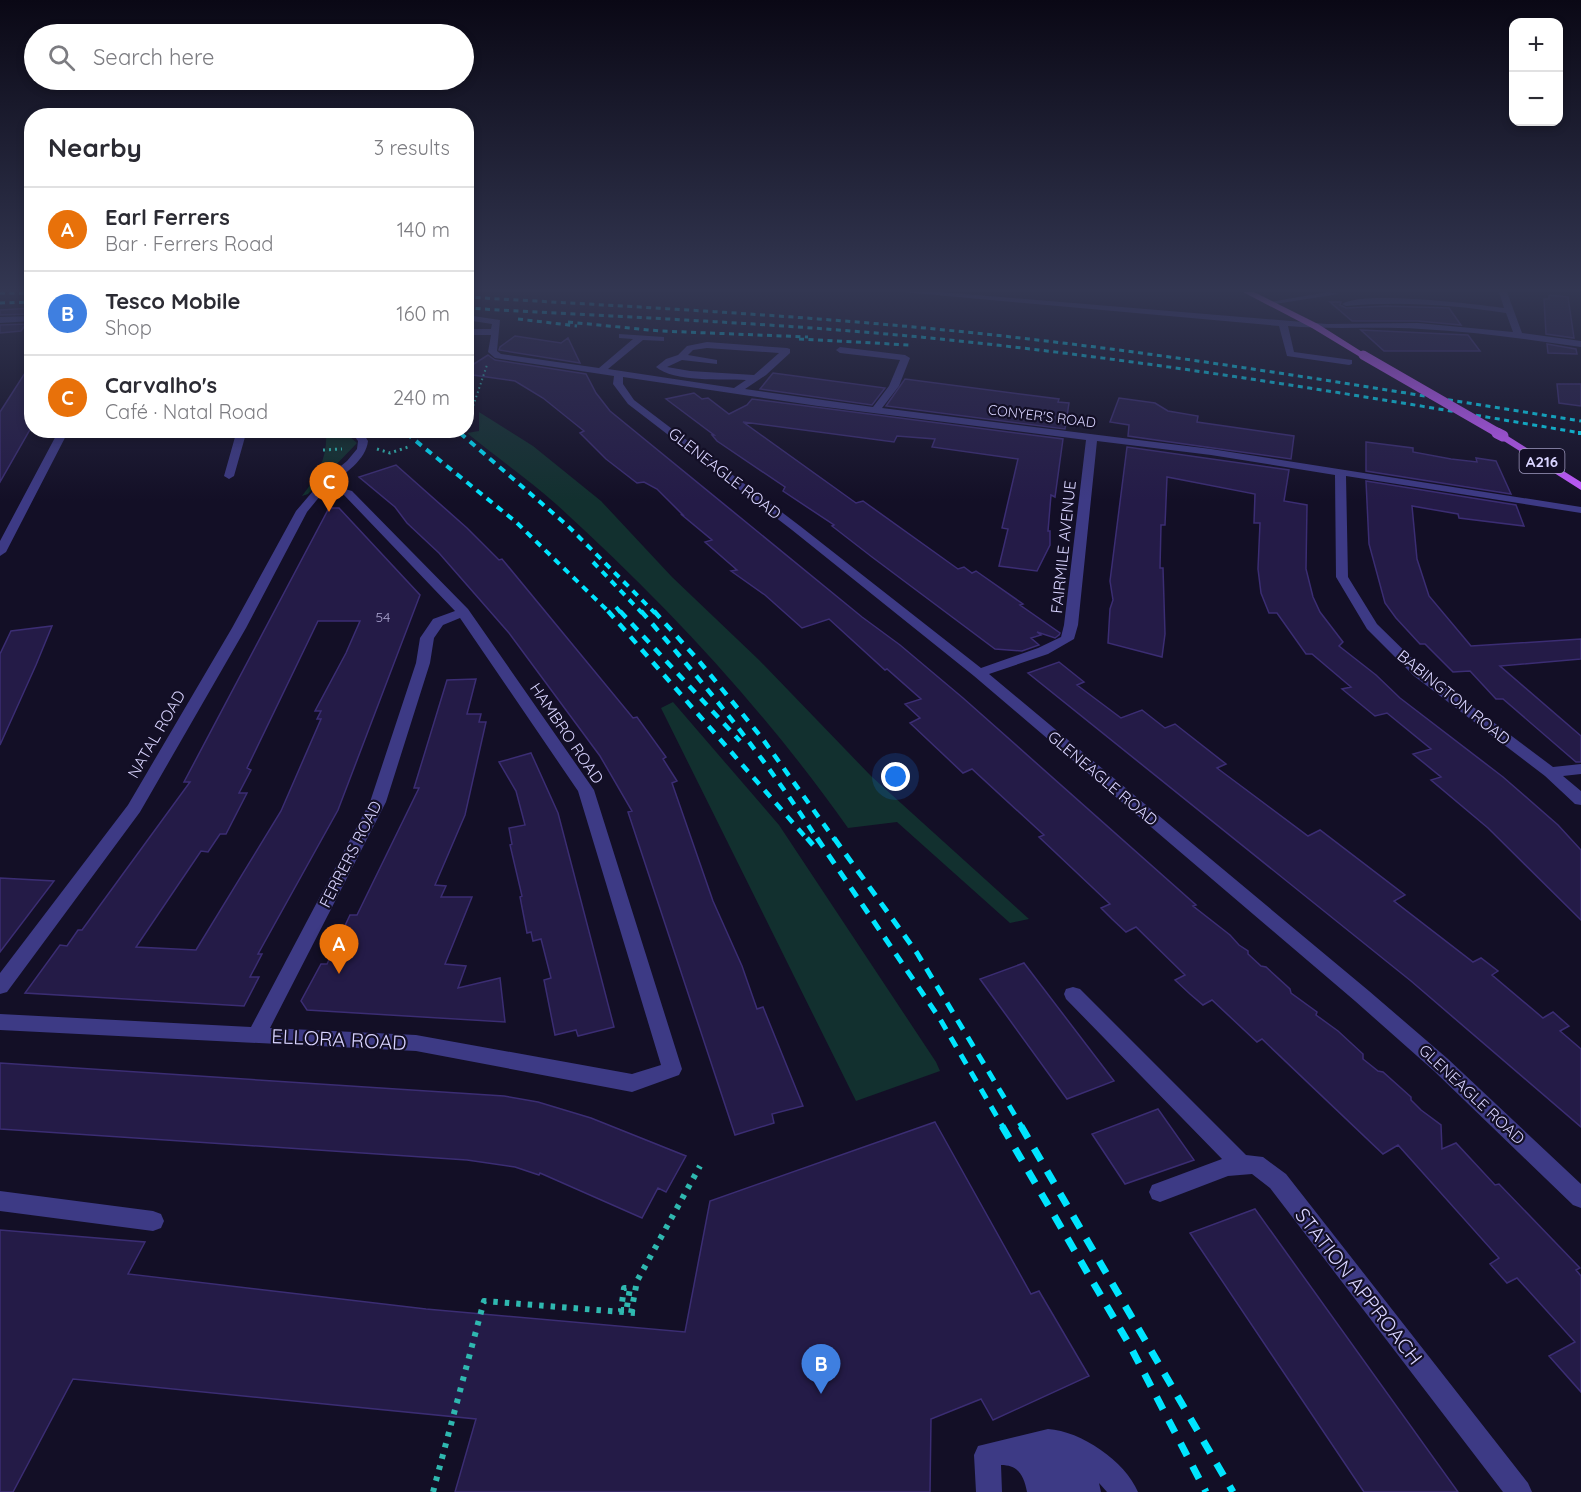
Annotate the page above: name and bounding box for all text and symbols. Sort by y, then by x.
map controls [1509,18,1563,126]
button: + [1509,18,1563,72]
search box [24,24,474,90]
icon: search [45,41,78,74]
text: Search here [93,43,214,71]
button: − [1509,72,1563,126]
text: Nearby [48,131,142,164]
text: 3 results [374,135,450,160]
text: Earl Ferrers [105,203,230,231]
text: A [61,217,74,242]
text: 140 m [397,217,450,242]
text: Bar · Ferrers Road [105,231,273,256]
text: Tesco Mobile [105,287,241,315]
text: B [61,301,74,326]
text: 160 m [396,301,450,326]
text: Shop [105,315,152,340]
text: Carvalho's [105,371,217,399]
text: C [61,385,74,410]
text: 240 m [393,385,450,410]
text: Café · Natal Road [105,399,268,424]
street label: CONYER'S ROAD [987,400,1097,432]
street label: GLENEAGLE ROAD [665,423,785,523]
road number: A216 [1520,449,1564,473]
pin: C [310,462,348,512]
street label: FAIRMILE AVENUE [1046,480,1080,614]
house number: 54 [375,608,391,626]
street label: BABINGTON ROAD [1393,645,1515,749]
street label: HAMBRO ROAD [526,679,608,787]
street label: NATAL ROAD [123,687,189,781]
street label: GLENEAGLE ROAD [1044,726,1162,830]
your location [881,762,910,791]
street label: FERRERS ROAD [314,797,386,911]
pin: A [320,924,358,974]
street label: ELLORA ROAD [271,1023,407,1055]
street label: GLENEAGLE ROAD [1415,1040,1529,1148]
street label: STATION APPROACH [1290,1203,1428,1369]
pin: B [802,1344,840,1394]

